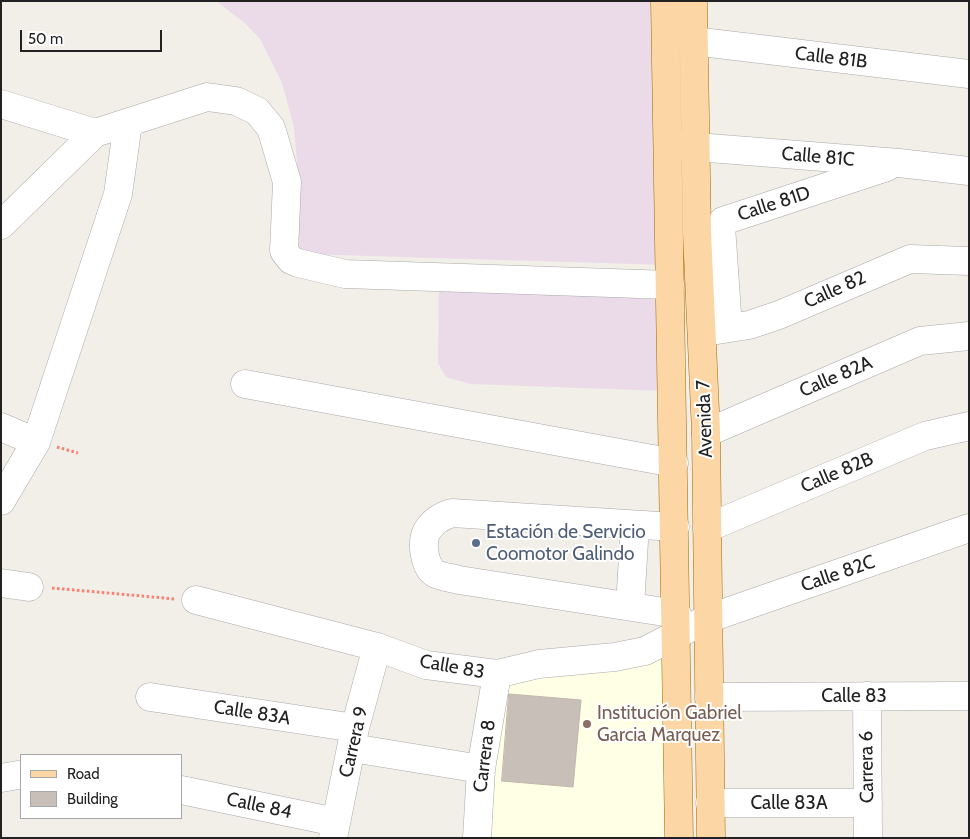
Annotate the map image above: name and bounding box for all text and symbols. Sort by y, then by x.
scale bar [22,20,165,52]
text: 50 m [28,30,63,48]
street label: Calle 81B [794,42,868,74]
street label: Calle 81C [781,142,855,172]
street label: Calle 81D [735,182,813,226]
street label: Calle 82 [801,266,869,314]
street label: Calle 82A [796,351,876,403]
street label: Avenida 7 [692,380,718,458]
street label: Calle 82B [797,448,877,498]
place label: Estación de Servicio Coomotor Galindo [486,521,646,565]
marker: Estación de Servicio Coomotor Galindo [470,537,482,549]
street label: Calle 82C [798,551,878,597]
street label: Calle 83 [418,650,486,684]
street label: Calle 83 [821,685,887,707]
street label: Calle 83A [212,696,292,730]
place label: Institución Gabriel Garcia Marquez [597,702,742,746]
street label: Carrera 9 [335,704,373,780]
street label: Carrera 8 [469,718,501,794]
marker: Institución Gabriel Garcia Marquez [581,718,593,730]
street label: Carrera 6 [855,731,879,803]
legend [20,754,182,819]
text: Road [67,765,100,783]
street label: Calle 84 [224,788,294,824]
text: Building [67,790,118,808]
street label: Calle 83A [750,792,828,814]

